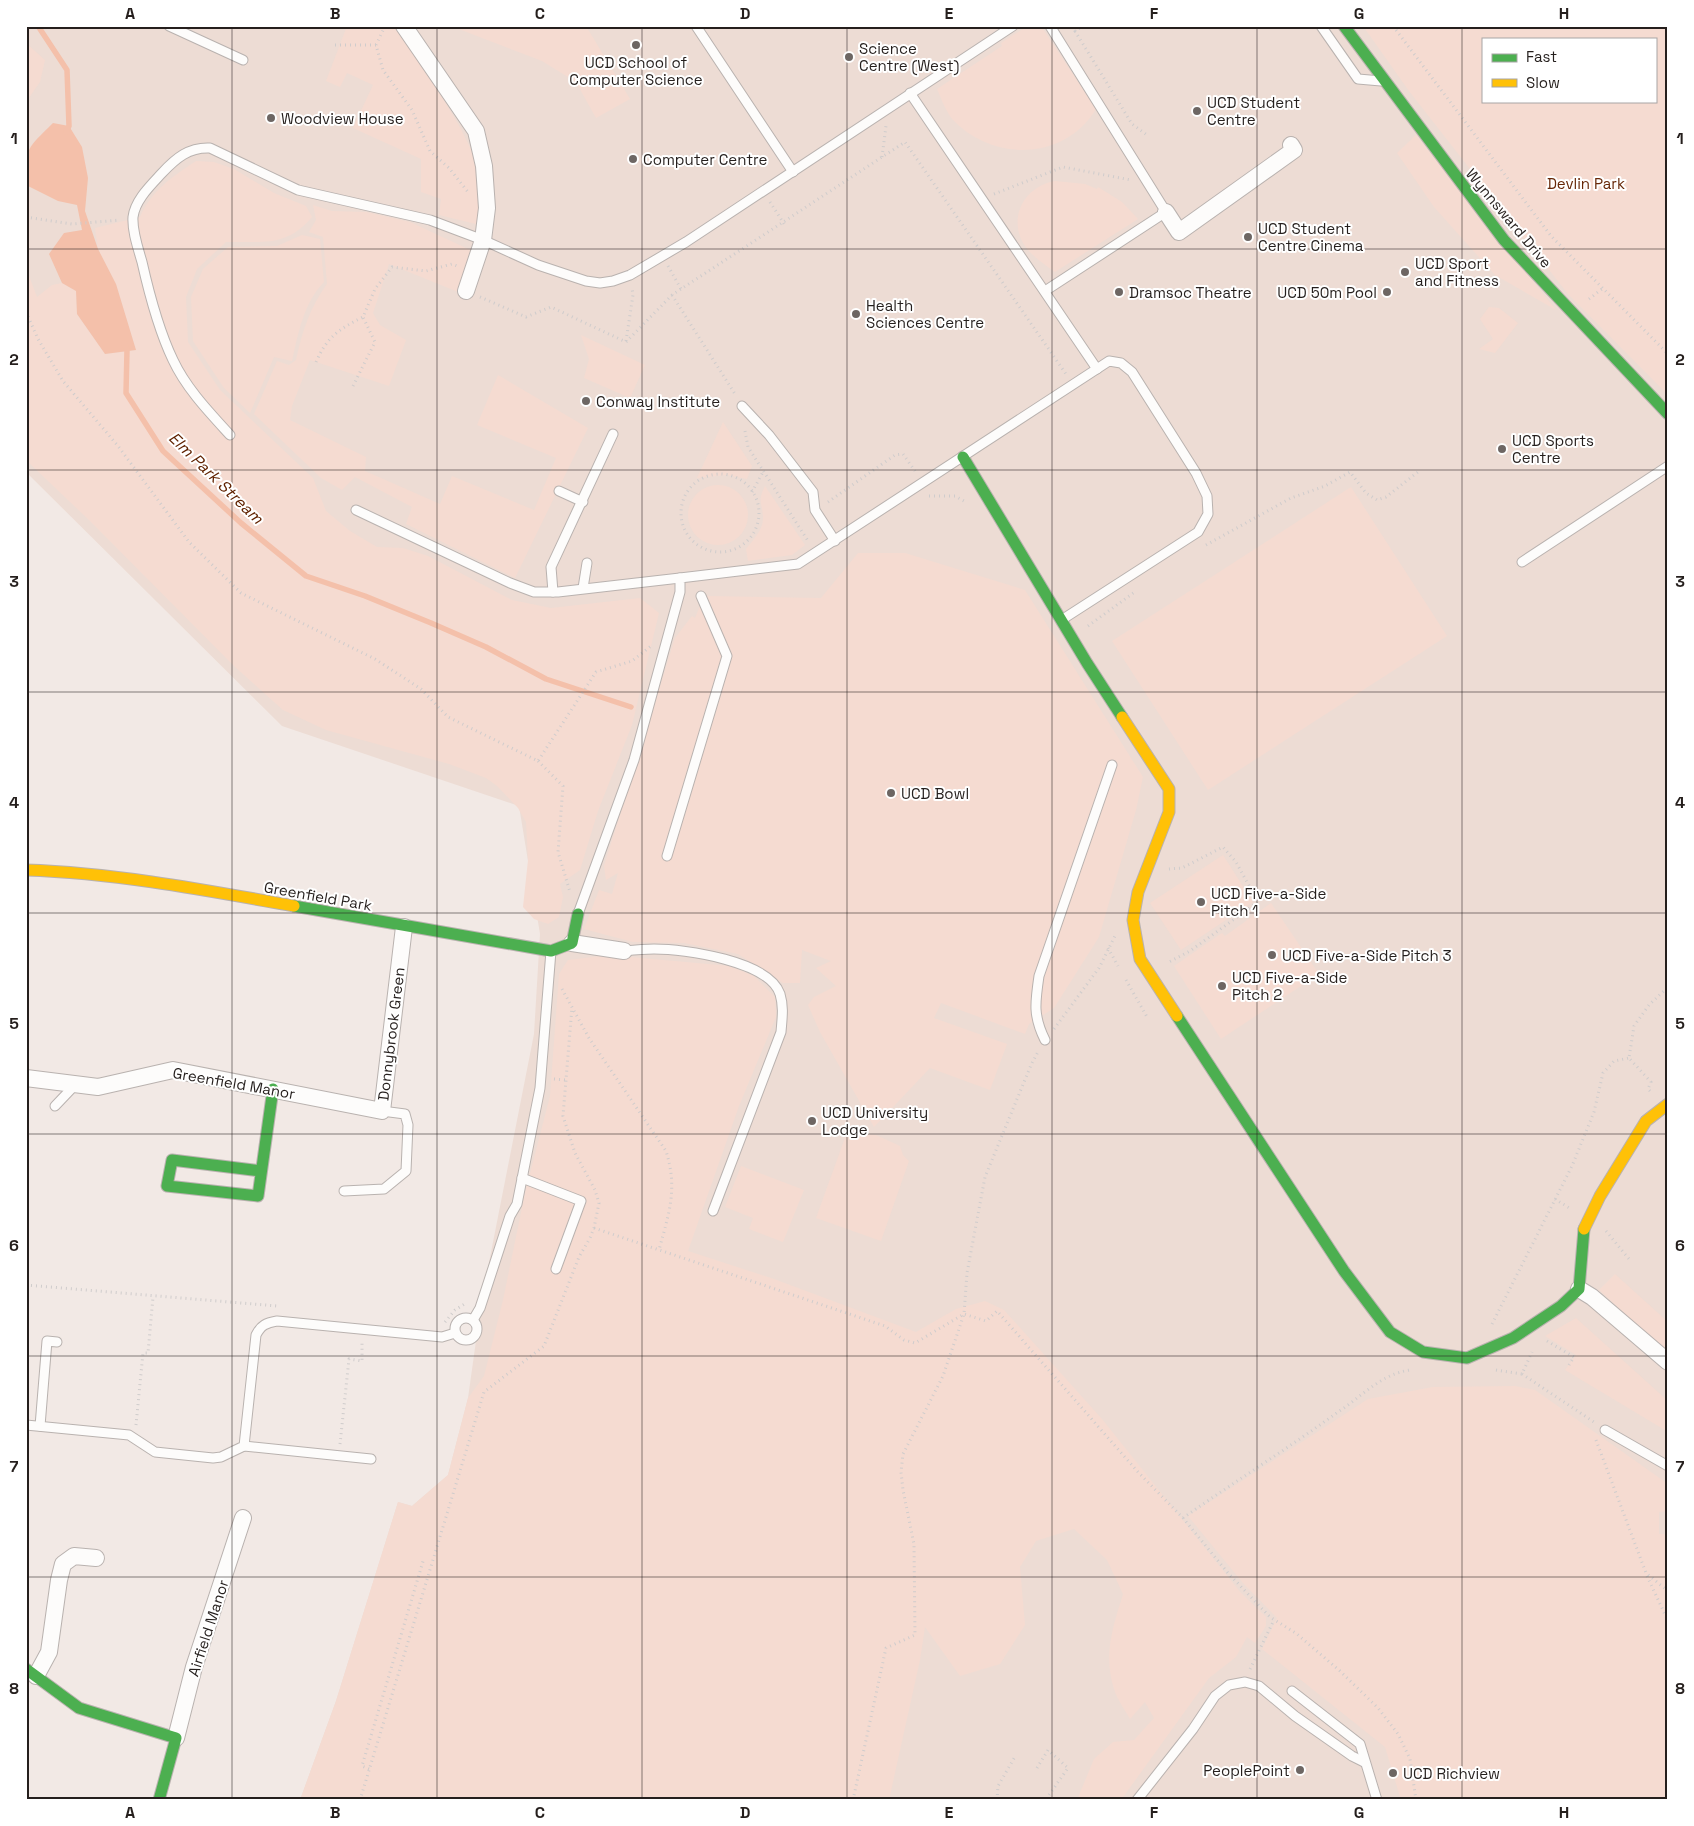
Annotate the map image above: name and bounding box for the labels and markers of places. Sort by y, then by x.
marker: UCD School of Computer Science [630,39,642,51]
place label: Science Centre (West) [859,39,959,76]
marker: Science Centre (West) [843,51,855,63]
place label: UCD School of Computer Science [569,53,703,89]
place label: UCD Student Centre [1207,93,1300,129]
marker: UCD Student Centre [1191,105,1203,117]
place label: Woodview House [281,109,404,128]
marker: Woodview House [265,112,277,124]
place label: Computer Centre [643,150,767,169]
marker: Computer Centre [627,153,639,165]
place label: UCD Student Centre Cinema [1258,219,1364,255]
marker: UCD Student Centre Cinema [1242,231,1254,243]
place label: UCD Sport and Fitness [1415,254,1499,290]
marker: UCD Sport and Fitness [1399,266,1411,278]
place label: Dramsoc Theatre [1129,283,1252,302]
place label: UCD 50m Pool [1277,283,1377,302]
marker: Dramsoc Theatre [1113,286,1125,298]
marker: UCD 50m Pool [1381,286,1393,298]
place label: Health Sciences Centre [866,296,984,332]
marker: Health Sciences Centre [850,308,862,320]
place label: Conway Institute [596,392,720,411]
marker: Conway Institute [580,395,592,407]
place label: UCD Sports Centre [1512,431,1594,467]
marker: UCD Sports Centre [1496,443,1508,455]
place label: UCD Bowl [901,784,969,803]
marker: UCD Bowl [885,787,897,799]
place label: UCD Five-a-Side Pitch 1 [1211,884,1327,920]
marker: UCD Five-a-Side Pitch 1 [1195,896,1207,908]
place label: UCD Five-a-Side Pitch 3 [1282,946,1452,965]
marker: UCD Five-a-Side Pitch 3 [1266,949,1278,961]
place label: UCD Five-a-Side Pitch 2 [1232,968,1348,1004]
marker: UCD Five-a-Side Pitch 2 [1216,980,1228,992]
place label: UCD University Lodge [822,1103,928,1139]
marker: UCD University Lodge [806,1115,818,1127]
place label: PeoplePoint [1203,1761,1290,1780]
marker: PeoplePoint [1294,1764,1306,1776]
place label: UCD Richview [1403,1764,1500,1783]
marker: UCD Richview [1387,1767,1399,1779]

